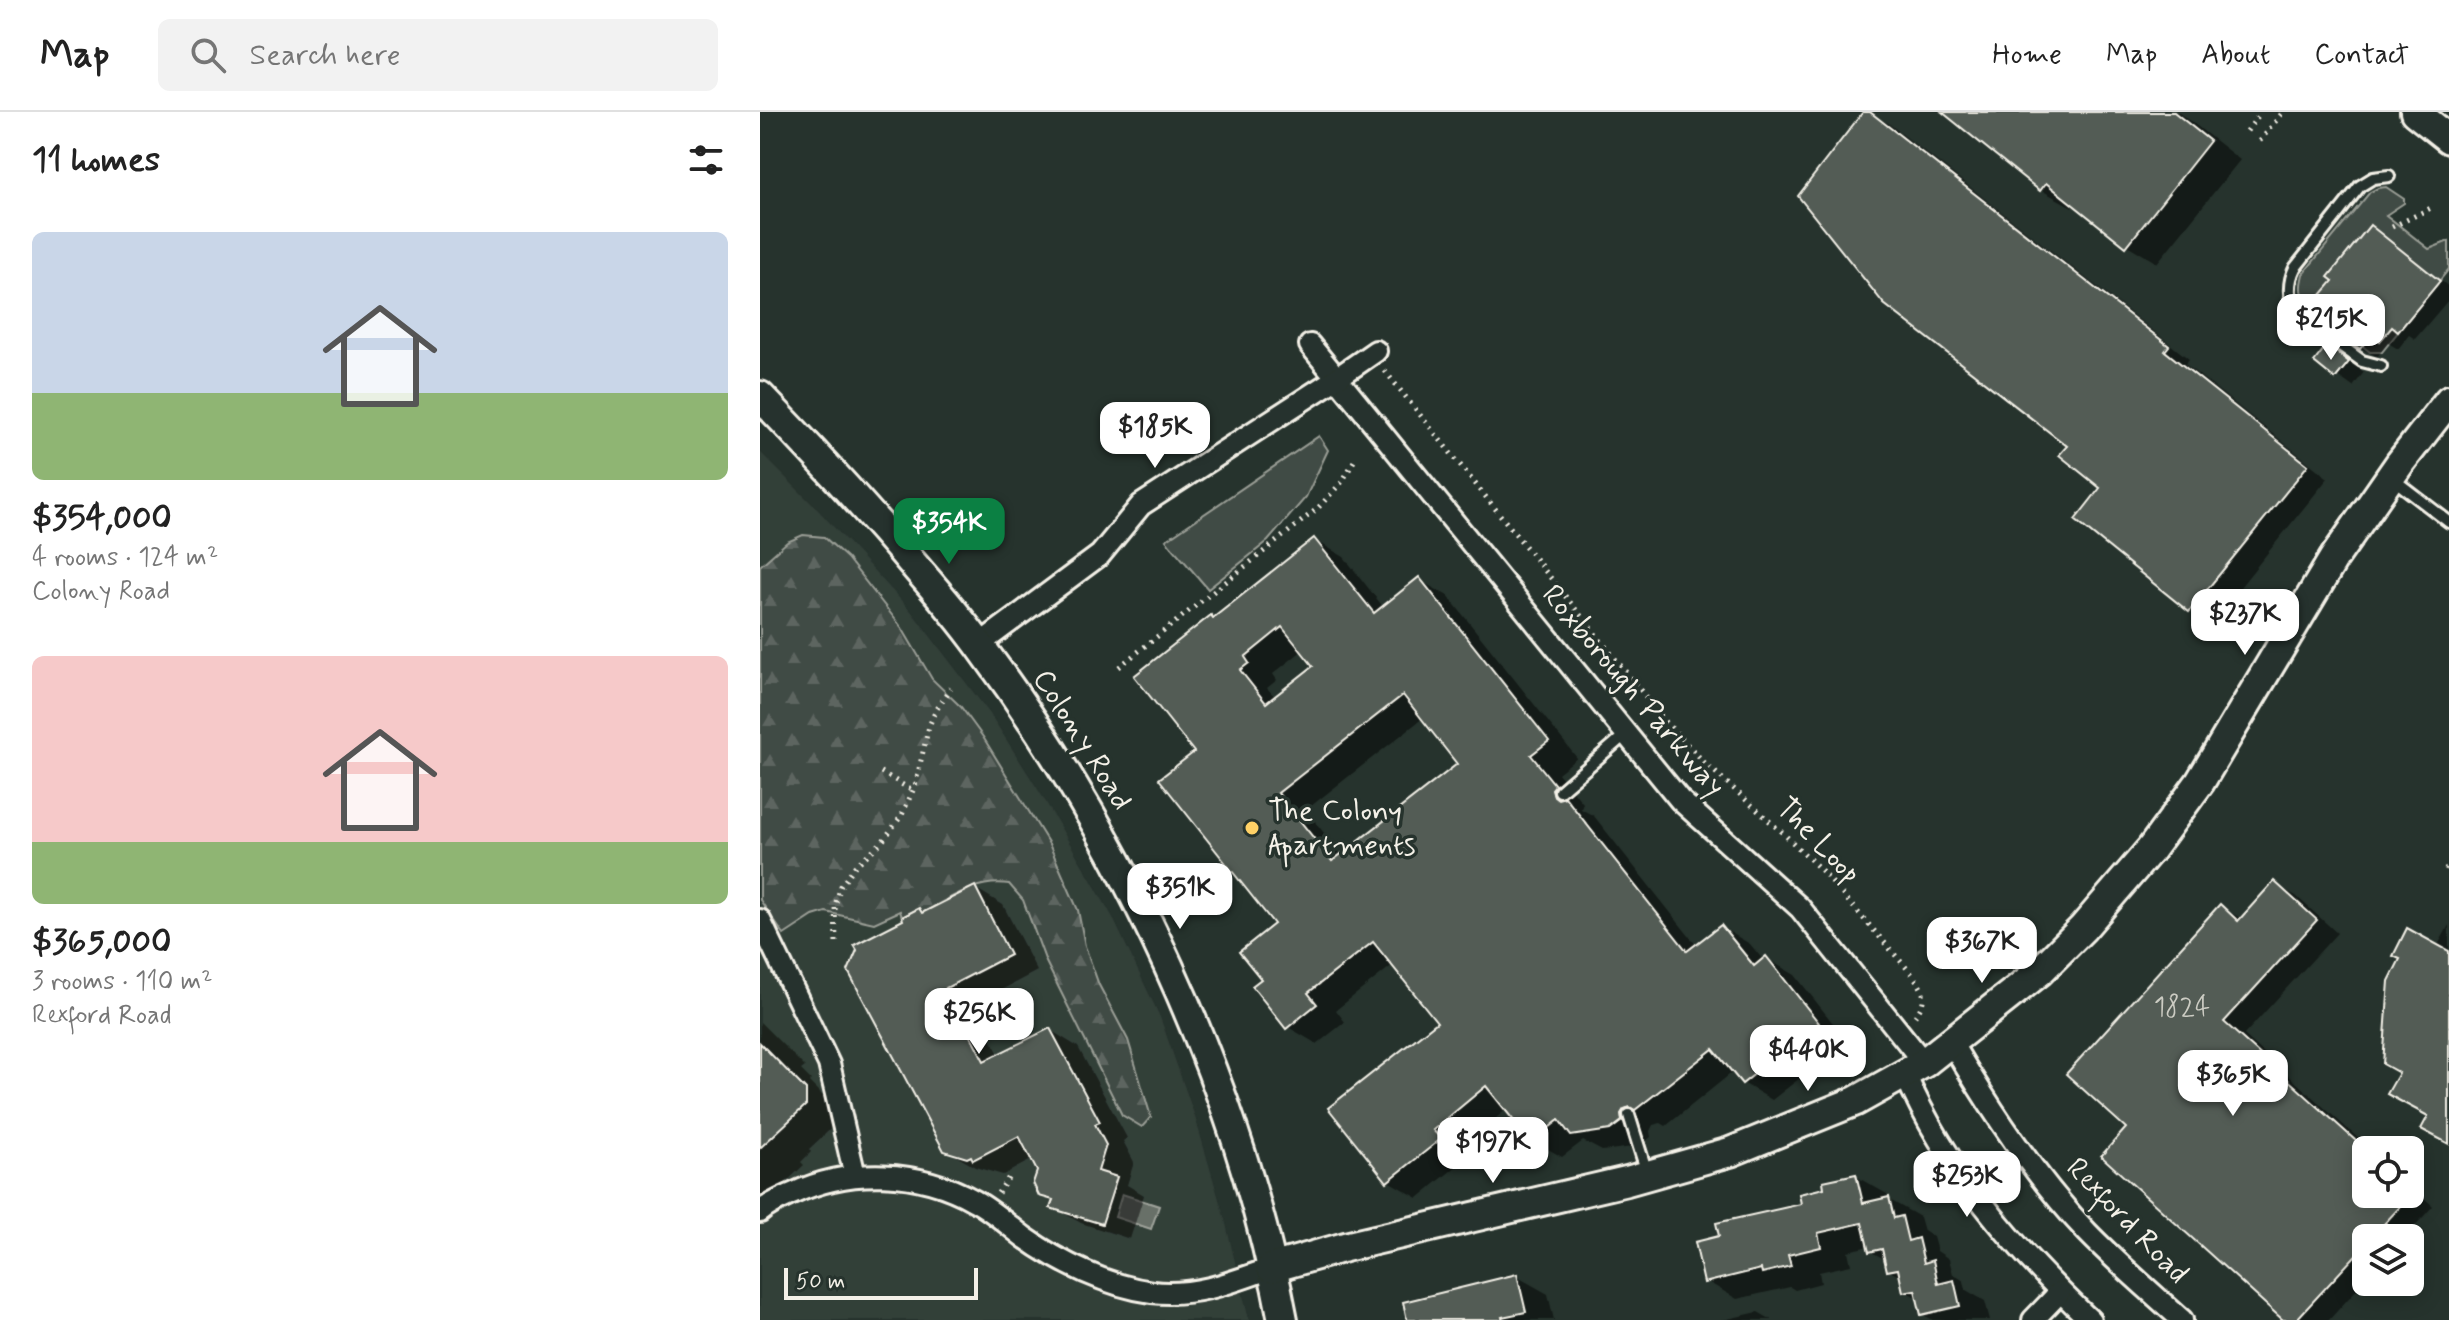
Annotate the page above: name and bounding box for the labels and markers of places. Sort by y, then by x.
pin: $215K [2275,294,2387,362]
pin: $185K [1099,402,1211,470]
pin: $354K [893,498,1005,566]
pin: $237K [2189,589,2301,657]
place label: The Colony Apartments [1268,792,1415,868]
marker: The Colony Apartments [1243,819,1261,837]
pin: $351K [1124,863,1236,931]
pin: $367K [1926,917,2038,985]
pin: $256K [923,988,1035,1056]
pin: $440K [1752,1025,1864,1093]
pin: $365K [2177,1050,2289,1118]
pin: $197K [1437,1117,1549,1185]
pin: $253K [1911,1151,2023,1219]

